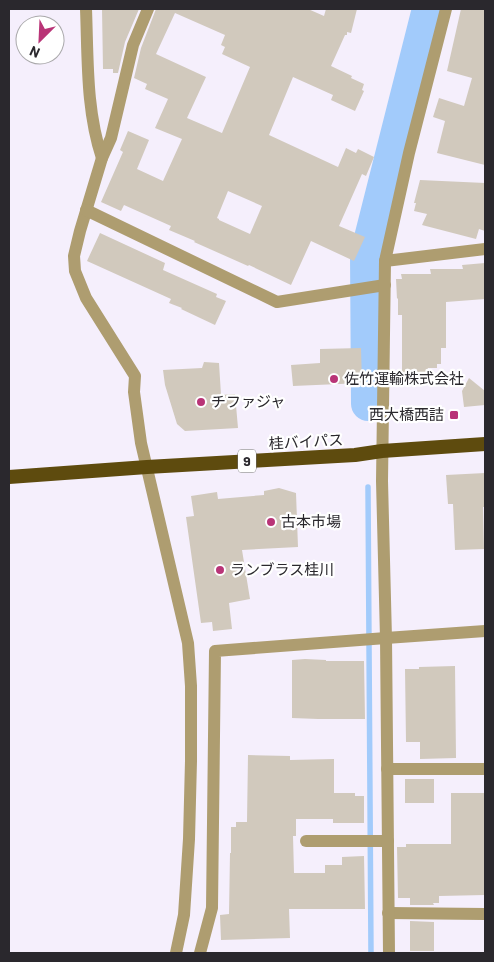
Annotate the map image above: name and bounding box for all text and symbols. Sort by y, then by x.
north arrow [15,15,65,65]
text: N [27,43,42,62]
place label: 佐竹運輸株式会社 [344,369,464,387]
marker: 佐竹運輸株式会社 [328,373,340,385]
place label: チファジャ [211,392,285,410]
marker: チファジャ [195,396,207,408]
place label: 西大橋西詰 [369,405,444,423]
marker: 西大橋西詰 [448,409,460,421]
street label: 桂バイパス [268,430,344,452]
road number: 9 [238,450,256,472]
place label: 古本市場 [281,512,341,530]
marker: 古本市場 [265,516,277,528]
place label: ランブラス桂川 [230,560,334,578]
marker: ランブラス桂川 [214,564,226,576]

